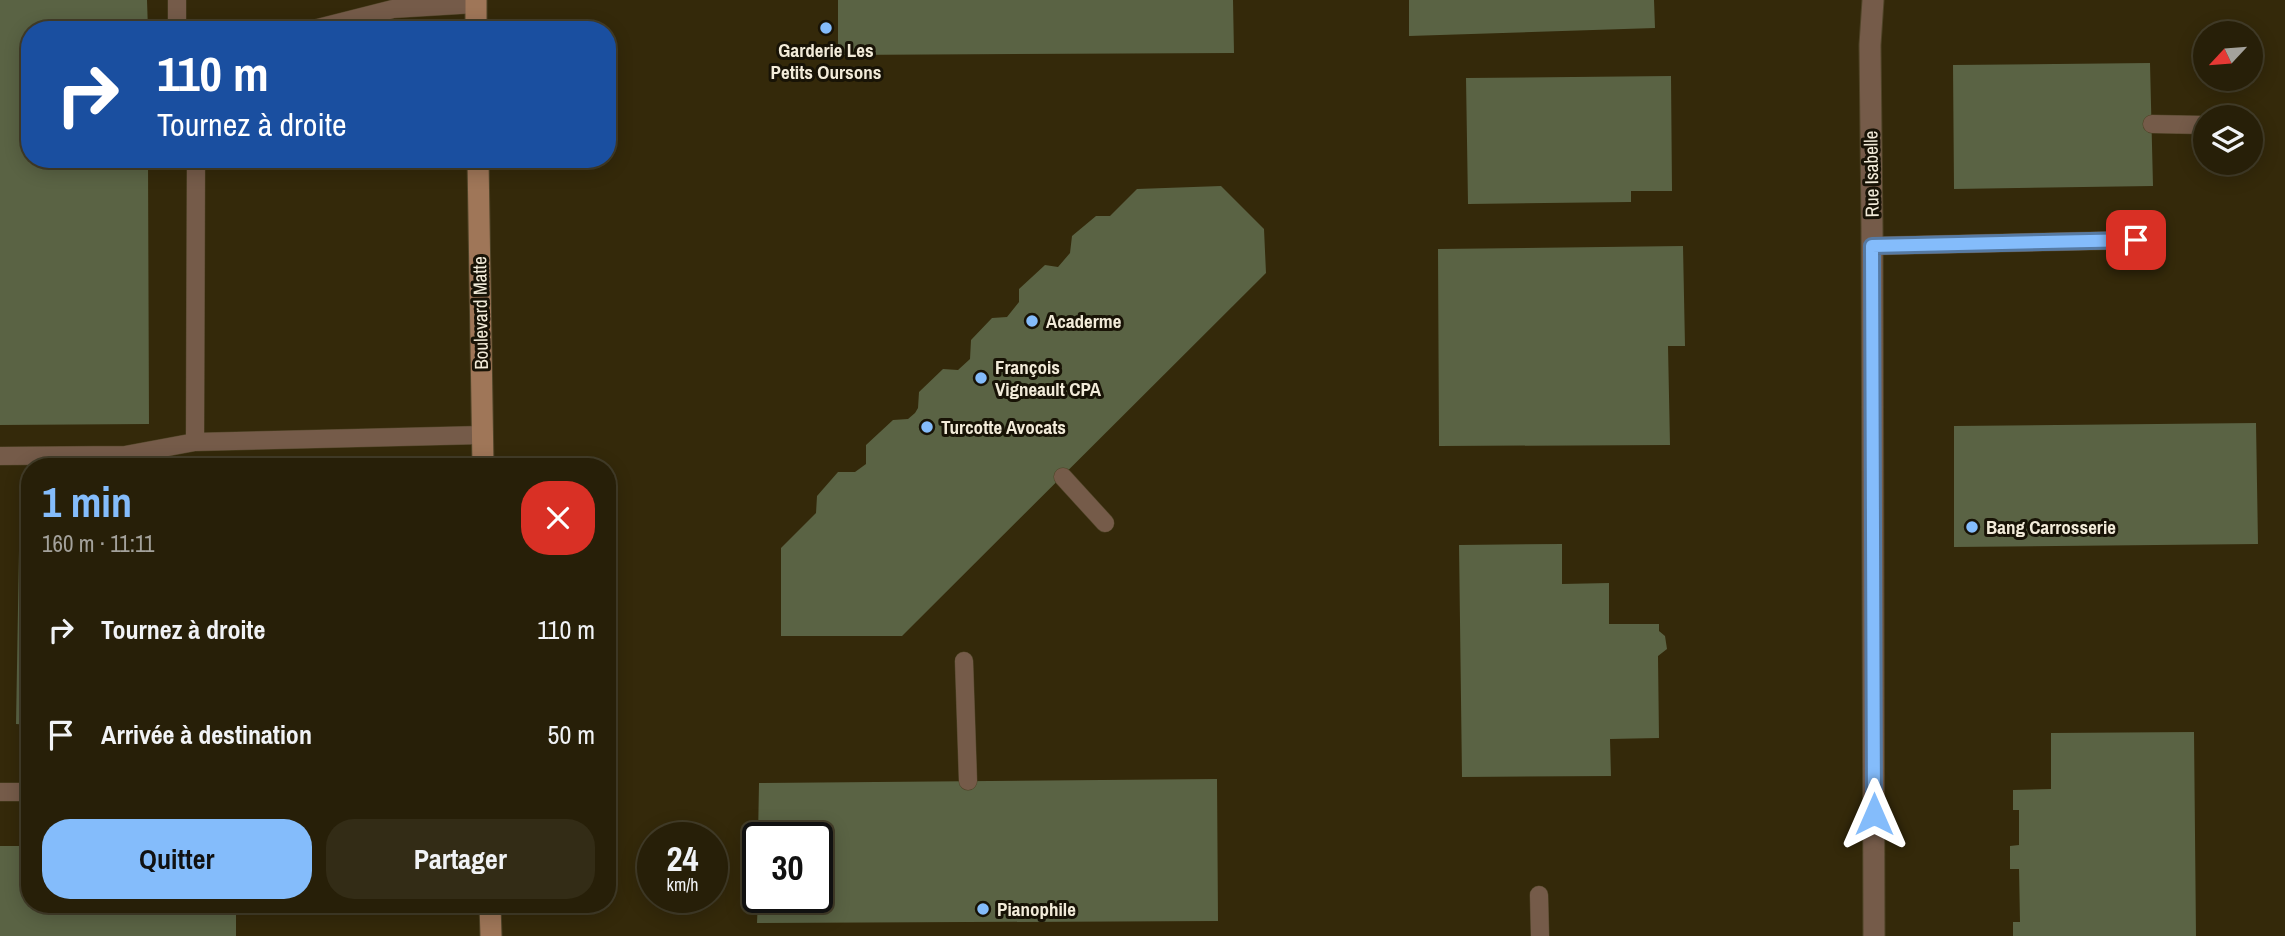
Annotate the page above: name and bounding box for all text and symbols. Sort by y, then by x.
marker: Garderie Les Petits Oursons [818,20,834,36]
north arrow [2193,21,2263,91]
map controls [2193,21,2263,175]
place label: Garderie Les Petits Oursons [771,37,881,85]
text: 110 m [157,40,269,106]
icon: right [42,49,133,140]
text: Tournez à droite [157,103,347,146]
button: layers [2193,105,2263,175]
street label: Rue Isabelle [1857,130,1885,218]
pin [2106,210,2166,270]
icon: arrive [2117,221,2155,259]
street label: Boulevard Matte [466,256,494,370]
place label: Acaderme [1046,308,1122,334]
marker: Acaderme [1024,313,1040,329]
place label: François Vigneault CPA [995,354,1102,402]
marker: François Vigneault CPA [973,370,989,386]
place label: Turcotte Avocats [941,414,1066,440]
marker: Turcotte Avocats [919,419,935,435]
text: 1 min [42,474,132,530]
button: close [521,481,595,555]
place label: Bang Carrosserie [1986,514,2116,540]
marker: Bang Carrosserie [1964,519,1980,535]
text: 160 m · 11:11 [42,528,155,559]
icon: right [42,611,80,649]
text: Tournez à droite [101,612,265,647]
text: 110 m [537,612,595,647]
icon: arrive [42,716,80,754]
text: Arrivée à destination [101,717,312,752]
text: 50 m [548,717,595,752]
position arrow [1837,777,1911,851]
button: Quitter [42,819,312,899]
button: Partager [326,819,595,899]
speed limit sign: 30 [742,822,833,913]
text: 24 [667,835,698,882]
text: km/h [667,872,699,897]
place label: Pianophile [997,896,1076,922]
marker: Pianophile [975,901,991,917]

